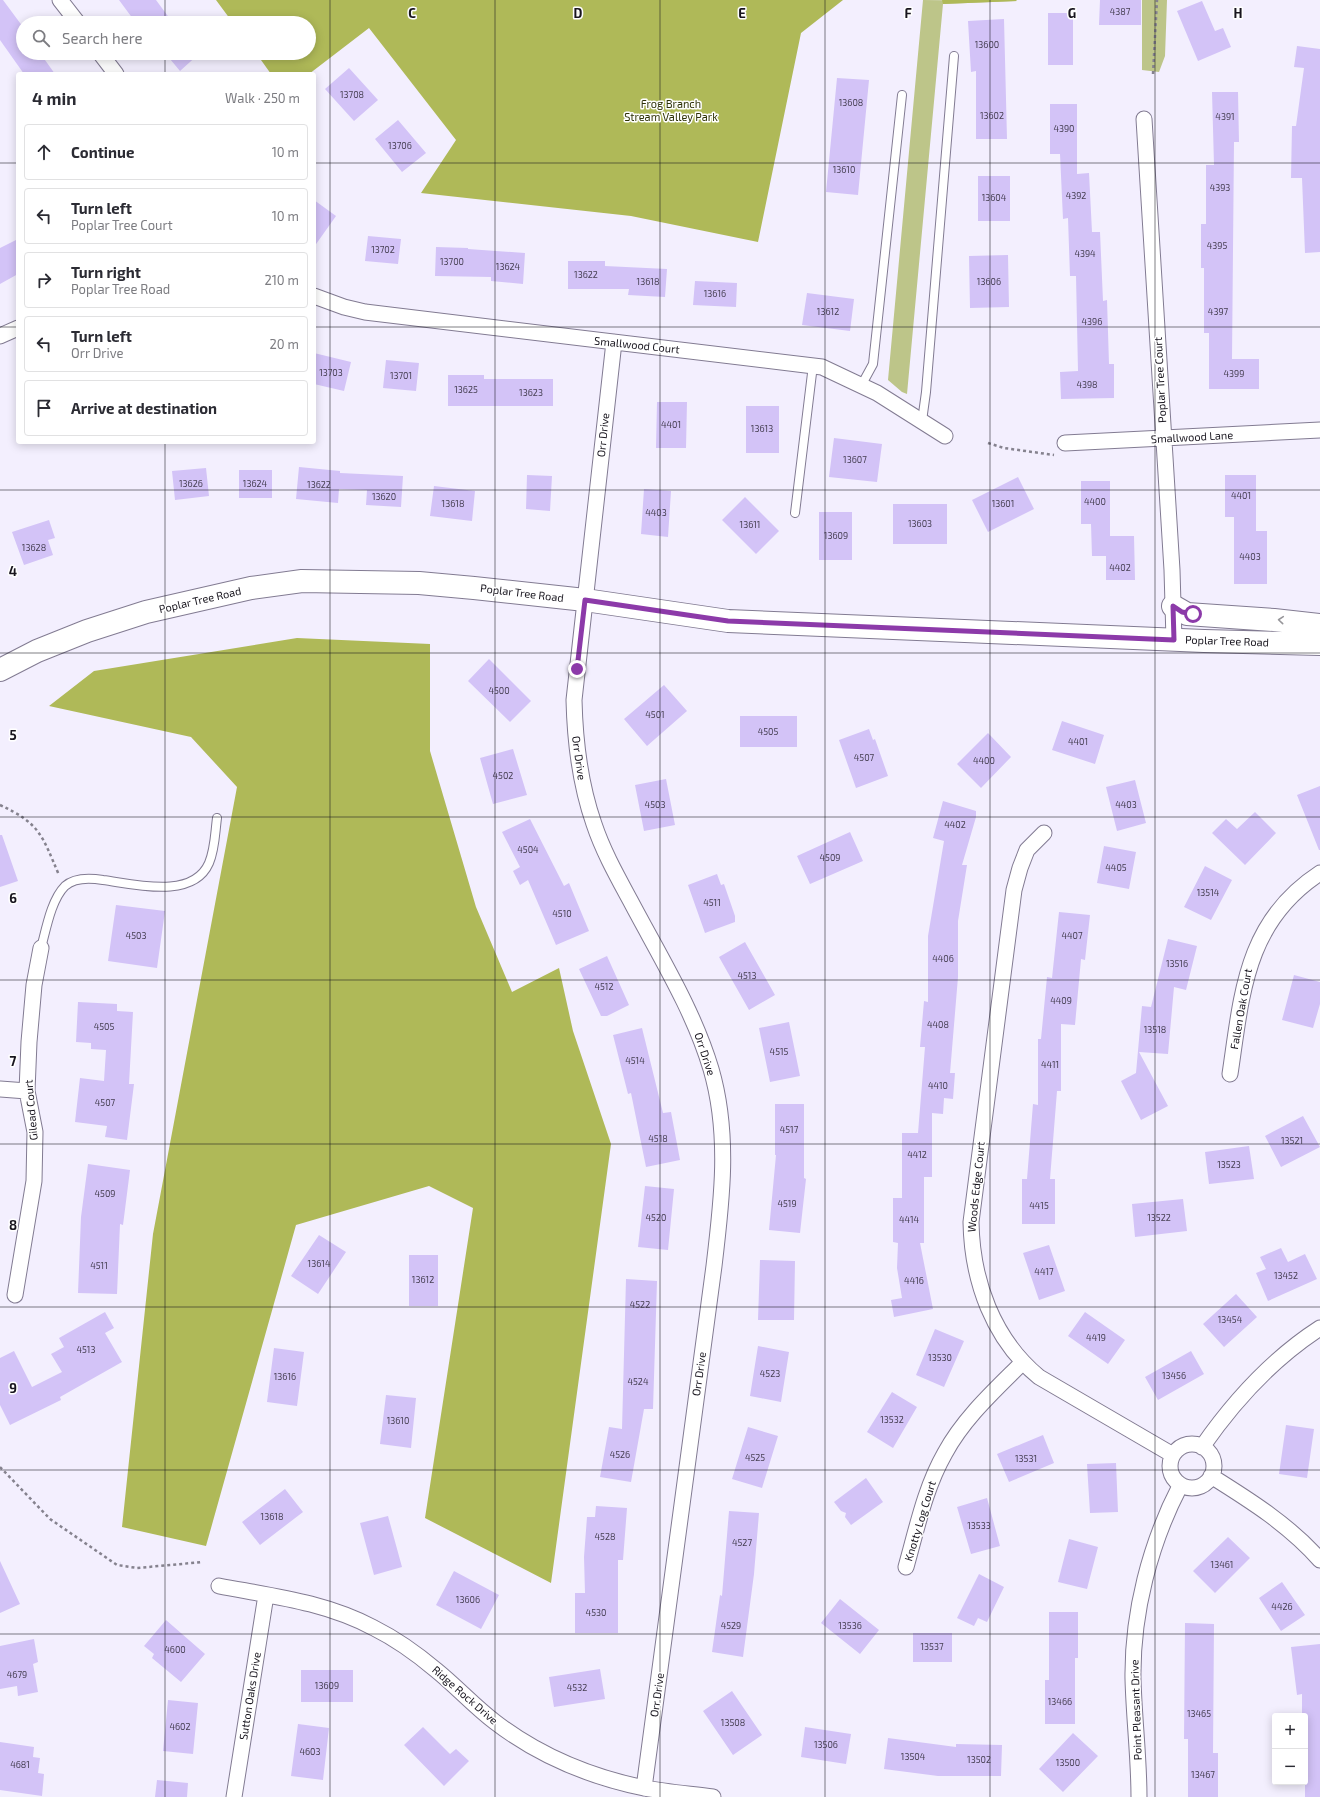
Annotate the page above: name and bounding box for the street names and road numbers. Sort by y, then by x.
street label: Smallwood Court [594,334,680,355]
street label: Poplar Tree Court [1151,337,1168,423]
street label: Orr Drive [594,412,611,458]
street label: Smallwood Lane [1150,428,1234,445]
street label: Poplar Tree Road [480,581,565,604]
street label: Poplar Tree Road [158,584,242,615]
street label: Poplar Tree Road [1185,633,1269,648]
street label: Orr Drive [570,735,589,781]
street label: Fallen Oak Court [1227,968,1254,1050]
street label: Orr Drive [692,1031,719,1077]
street label: Gilead Court [21,1079,40,1141]
street label: Woods Edge Court [964,1141,987,1233]
street label: Orr Drive [689,1351,708,1397]
street label: Knotty Log Court [901,1479,938,1563]
street label: Sutton Oaks Drive [236,1651,263,1741]
street label: Point Pleasant Drive [1127,1659,1144,1761]
street label: Ridge Rock Drive [430,1663,501,1727]
street label: Orr Drive [647,1672,666,1718]

